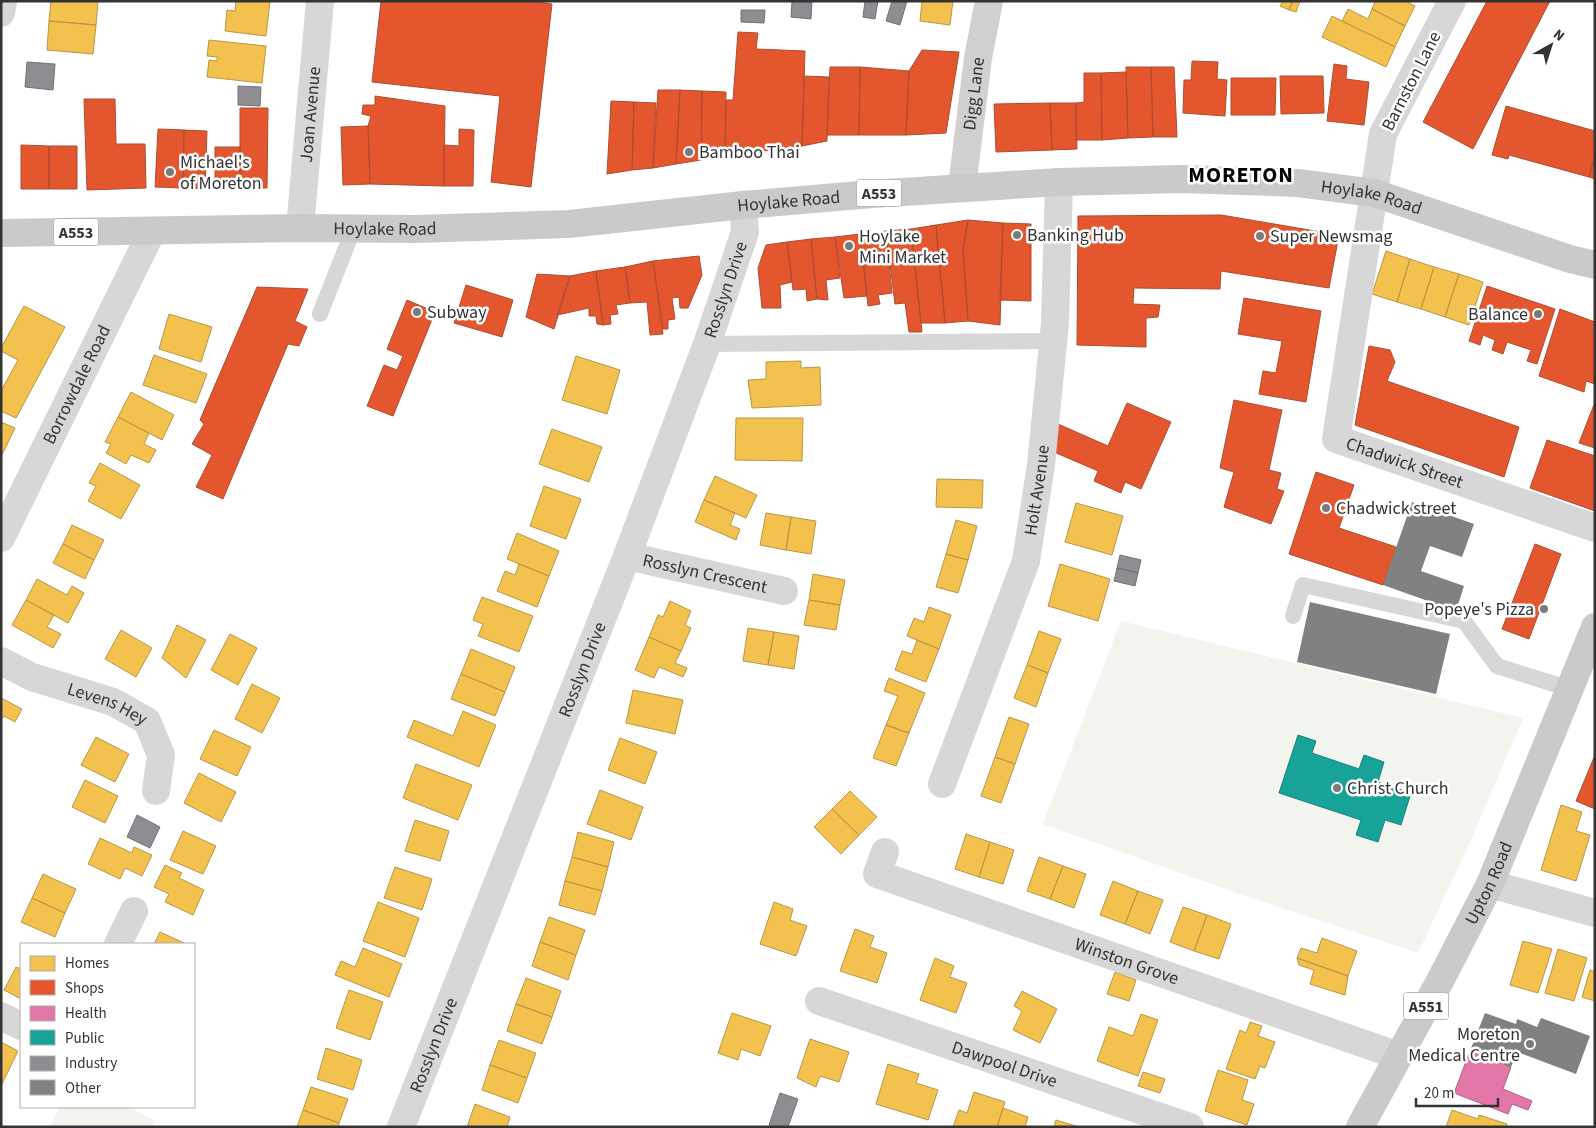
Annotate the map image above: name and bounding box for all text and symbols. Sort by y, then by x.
north arrow [1526,20,1576,70]
text: N [1549,25,1568,46]
street label: Barnston Lane [1376,27,1447,135]
street label: Digg Lane [957,56,991,132]
street label: Joan Avenue [294,65,327,164]
place label: Bamboo Thai [699,140,800,165]
marker: Bamboo Thai [683,146,695,158]
place label: Michael's of Moreton [180,150,262,196]
district label: MORETON [1188,159,1294,191]
marker: Michael's of Moreton [164,166,176,178]
street label: Hoylake Road [1319,174,1425,221]
road number: A553 [856,180,902,207]
street label: Hoylake Road [736,185,841,218]
street label: Hoylake Road [333,216,437,242]
road number: A553 [54,218,98,246]
place label: Banking Hub [1027,223,1124,248]
place label: Hoylake Mini Market [859,224,946,270]
place label: Super Newsmag [1270,224,1392,249]
marker: Banking Hub [1011,229,1023,241]
marker: Super Newsmag [1254,230,1266,242]
street label: Rosslyn Drive [698,238,754,341]
marker: Hoylake Mini Market [843,240,855,252]
place label: Subway [427,300,487,325]
place label: Balance [1468,302,1528,327]
marker: Subway [411,306,423,318]
marker: Balance [1532,308,1544,320]
street label: Borrowdale Road [37,321,117,449]
street label: Chadwick Street [1343,431,1466,495]
street label: Holt Avenue [1018,444,1056,537]
place label: Chadwick street [1336,496,1456,521]
marker: Chadwick street [1320,502,1332,514]
street label: Rosslyn Crescent [640,548,770,600]
place label: Popeye's Pizza [1424,597,1534,622]
marker: Popeye's Pizza [1538,603,1550,615]
street label: Rosslyn Drive [552,618,613,721]
street label: Levens Hey [64,677,152,732]
place label: Christ Church [1347,776,1449,801]
marker: Christ Church [1331,782,1343,794]
street label: Upton Road [1459,838,1519,929]
street label: Winston Grove [1071,932,1182,991]
legend [20,943,195,1108]
text: Homes [65,953,109,974]
text: Shops [65,978,104,999]
road number: A551 [1404,992,1448,1019]
street label: Rosslyn Drive [404,994,464,1097]
text: Health [65,1003,107,1024]
place label: Moreton Medical Centre [1408,1022,1520,1068]
text: Public [65,1028,104,1049]
street label: Dawpool Drive [948,1035,1061,1094]
marker: Moreton Medical Centre [1524,1038,1536,1050]
text: Industry [65,1053,117,1074]
scale bar [1416,1076,1498,1108]
text: Other [65,1078,102,1099]
text: 20 m [1424,1083,1454,1104]

